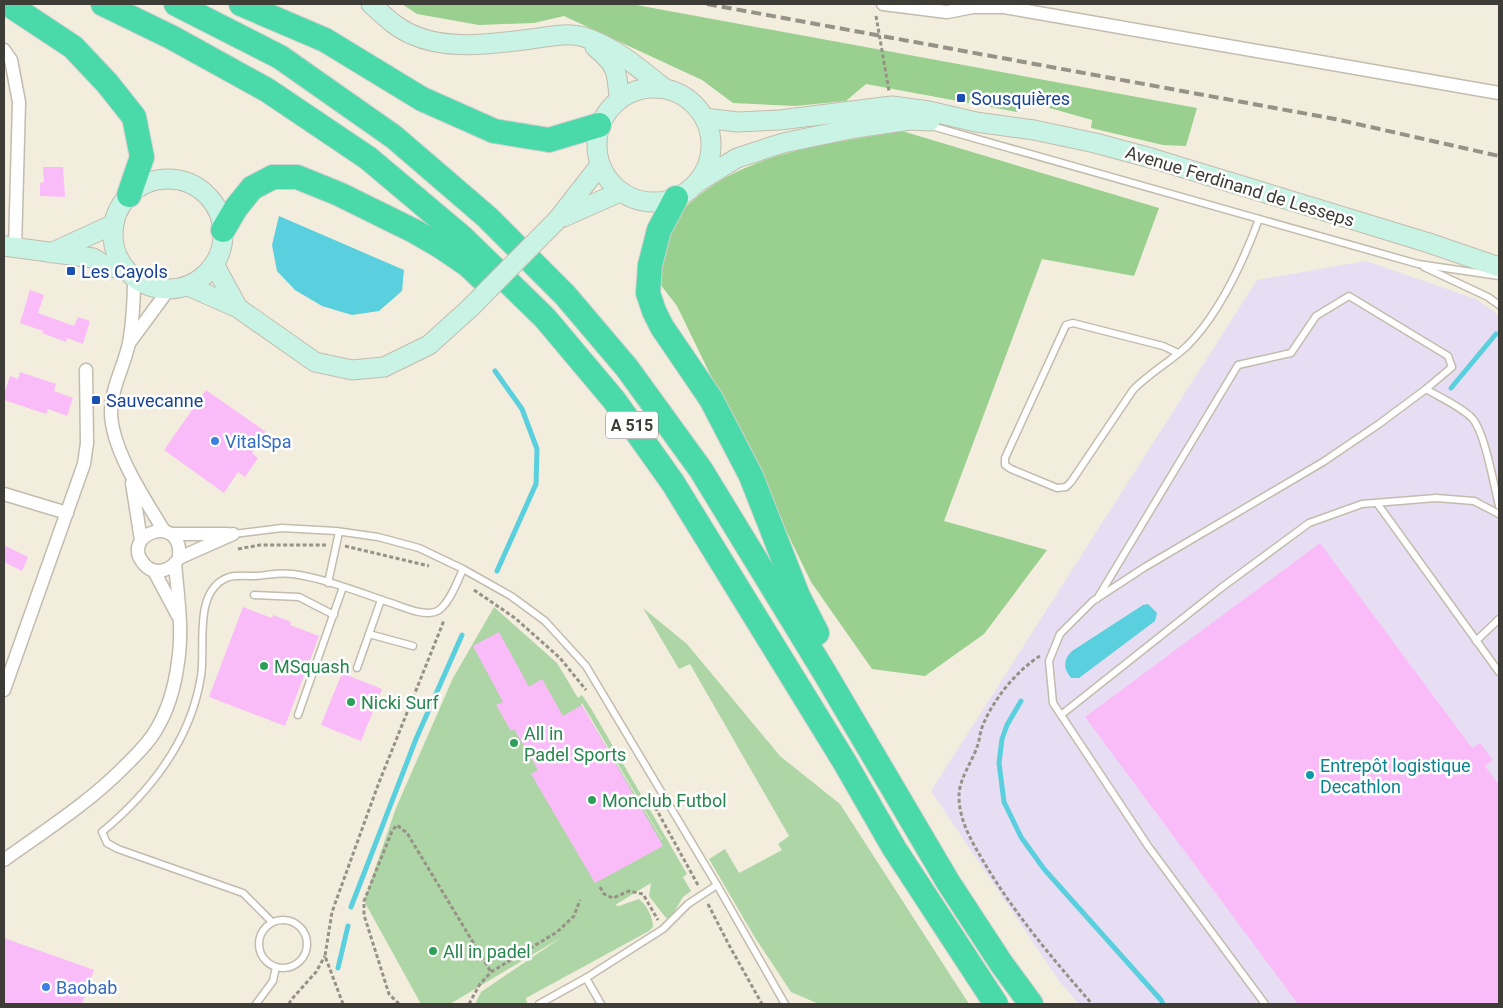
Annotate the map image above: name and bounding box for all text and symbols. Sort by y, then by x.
place label: Sousquières [971,88,1070,109]
marker: Sousquières [955,92,967,104]
street label: Avenue Ferdinand de Lesseps [1123,141,1357,231]
place label: Les Cayols [81,261,168,282]
marker: Les Cayols [65,265,77,277]
place label: Sauvecanne [106,390,203,411]
marker: Sauvecanne [90,394,102,406]
road number: A 515 [606,412,658,438]
place label: VitalSpa [225,431,291,452]
marker: VitalSpa [209,435,221,447]
place label: MSquash [274,656,350,677]
marker: MSquash [258,660,270,672]
place label: Nicki Surf [361,692,439,713]
marker: Nicki Surf [345,696,357,708]
place label: All in Padel Sports [524,723,626,765]
marker: All in Padel Sports [508,737,520,749]
place label: Entrepôt logistique Decathlon [1320,755,1471,797]
marker: Entrepôt logistique Decathlon [1304,769,1316,781]
place label: Monclub Futbol [602,790,727,811]
marker: Monclub Futbol [586,794,598,806]
place label: All in padel [443,941,531,962]
marker: All in padel [427,945,439,957]
place label: Baobab [56,977,117,998]
marker: Baobab [40,981,52,993]

